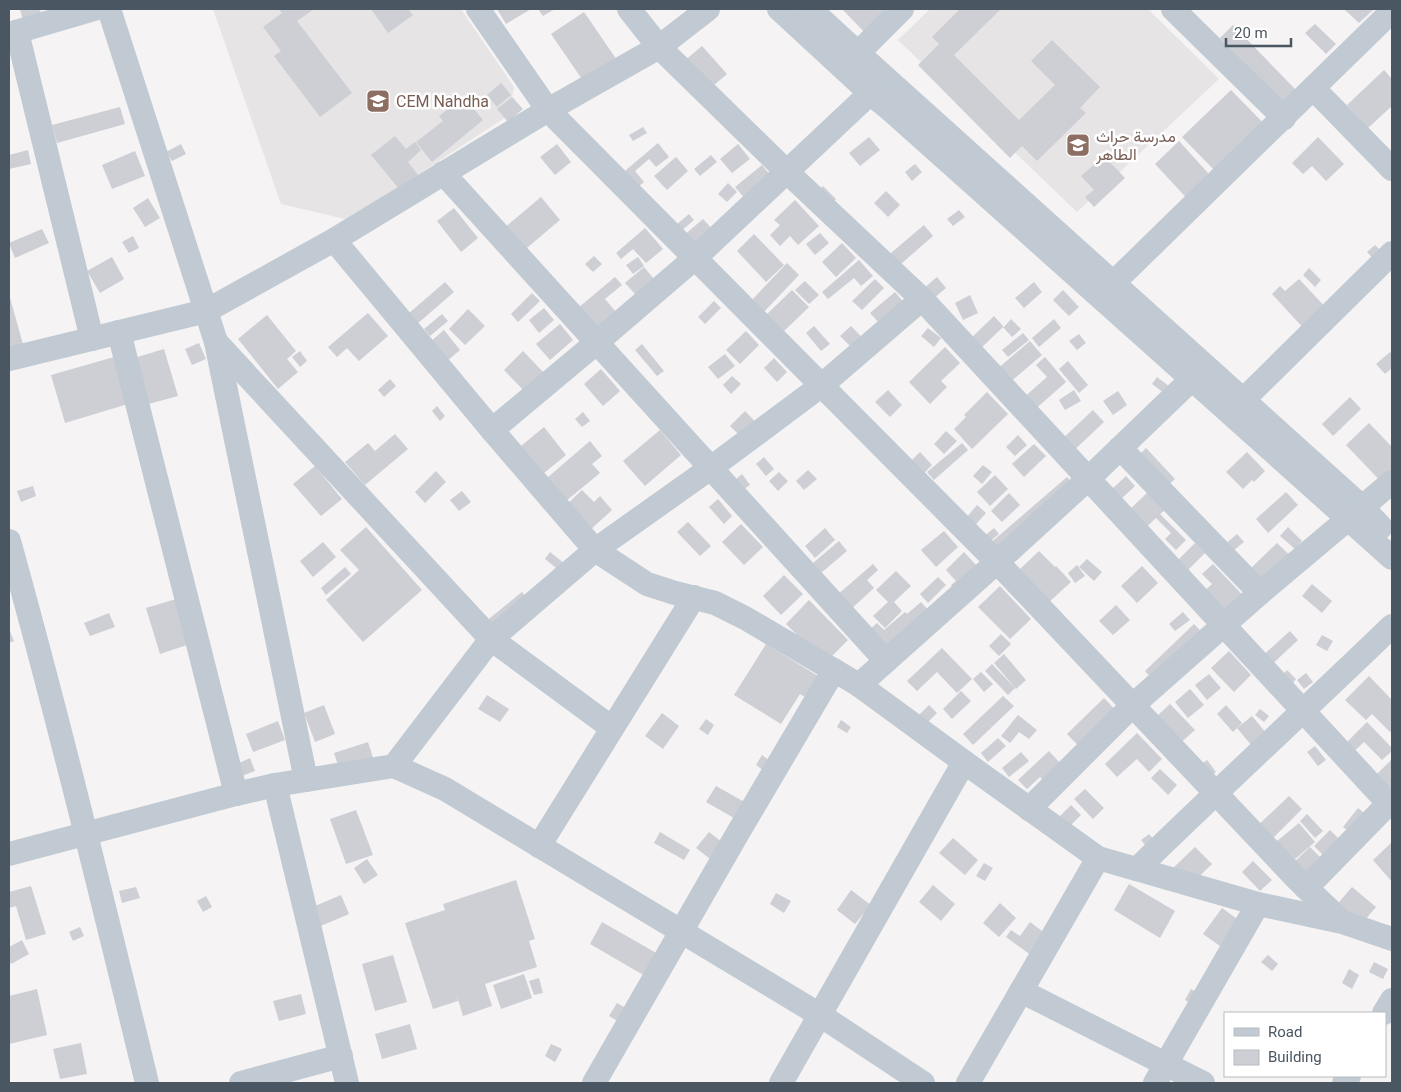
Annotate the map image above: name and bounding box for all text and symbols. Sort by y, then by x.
scale bar [1226,15,1291,47]
text: 20 m [1234,24,1268,42]
school or university icon: CEM Nahdha [365,88,391,114]
place label: CEM Nahdha [396,92,489,111]
place label: مدرسة حراث الطاهر [1095,127,1176,165]
school or university icon: مدرسة حراث الطاهر [1065,132,1091,158]
legend [1224,1012,1386,1077]
text: Road [1268,1023,1302,1041]
text: Building [1268,1048,1322,1066]

